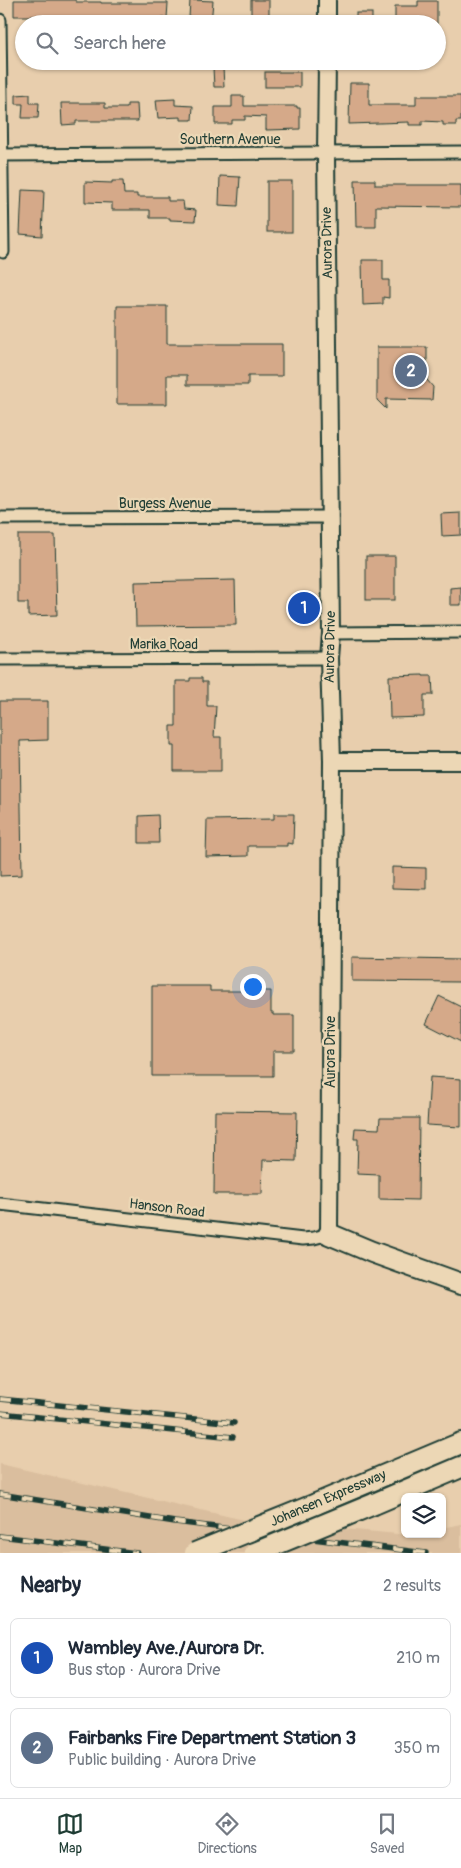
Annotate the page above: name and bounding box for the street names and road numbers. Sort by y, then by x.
street label: Southern Avenue [180,131,281,148]
street label: Aurora Drive [318,207,336,279]
street label: Burgess Avenue [119,495,211,512]
street label: Aurora Drive [321,611,339,683]
street label: Marika Road [130,636,198,653]
street label: Aurora Drive [322,1016,339,1088]
street label: Hanson Road [128,1195,206,1221]
street label: Johansen Expressway [267,1466,389,1530]

